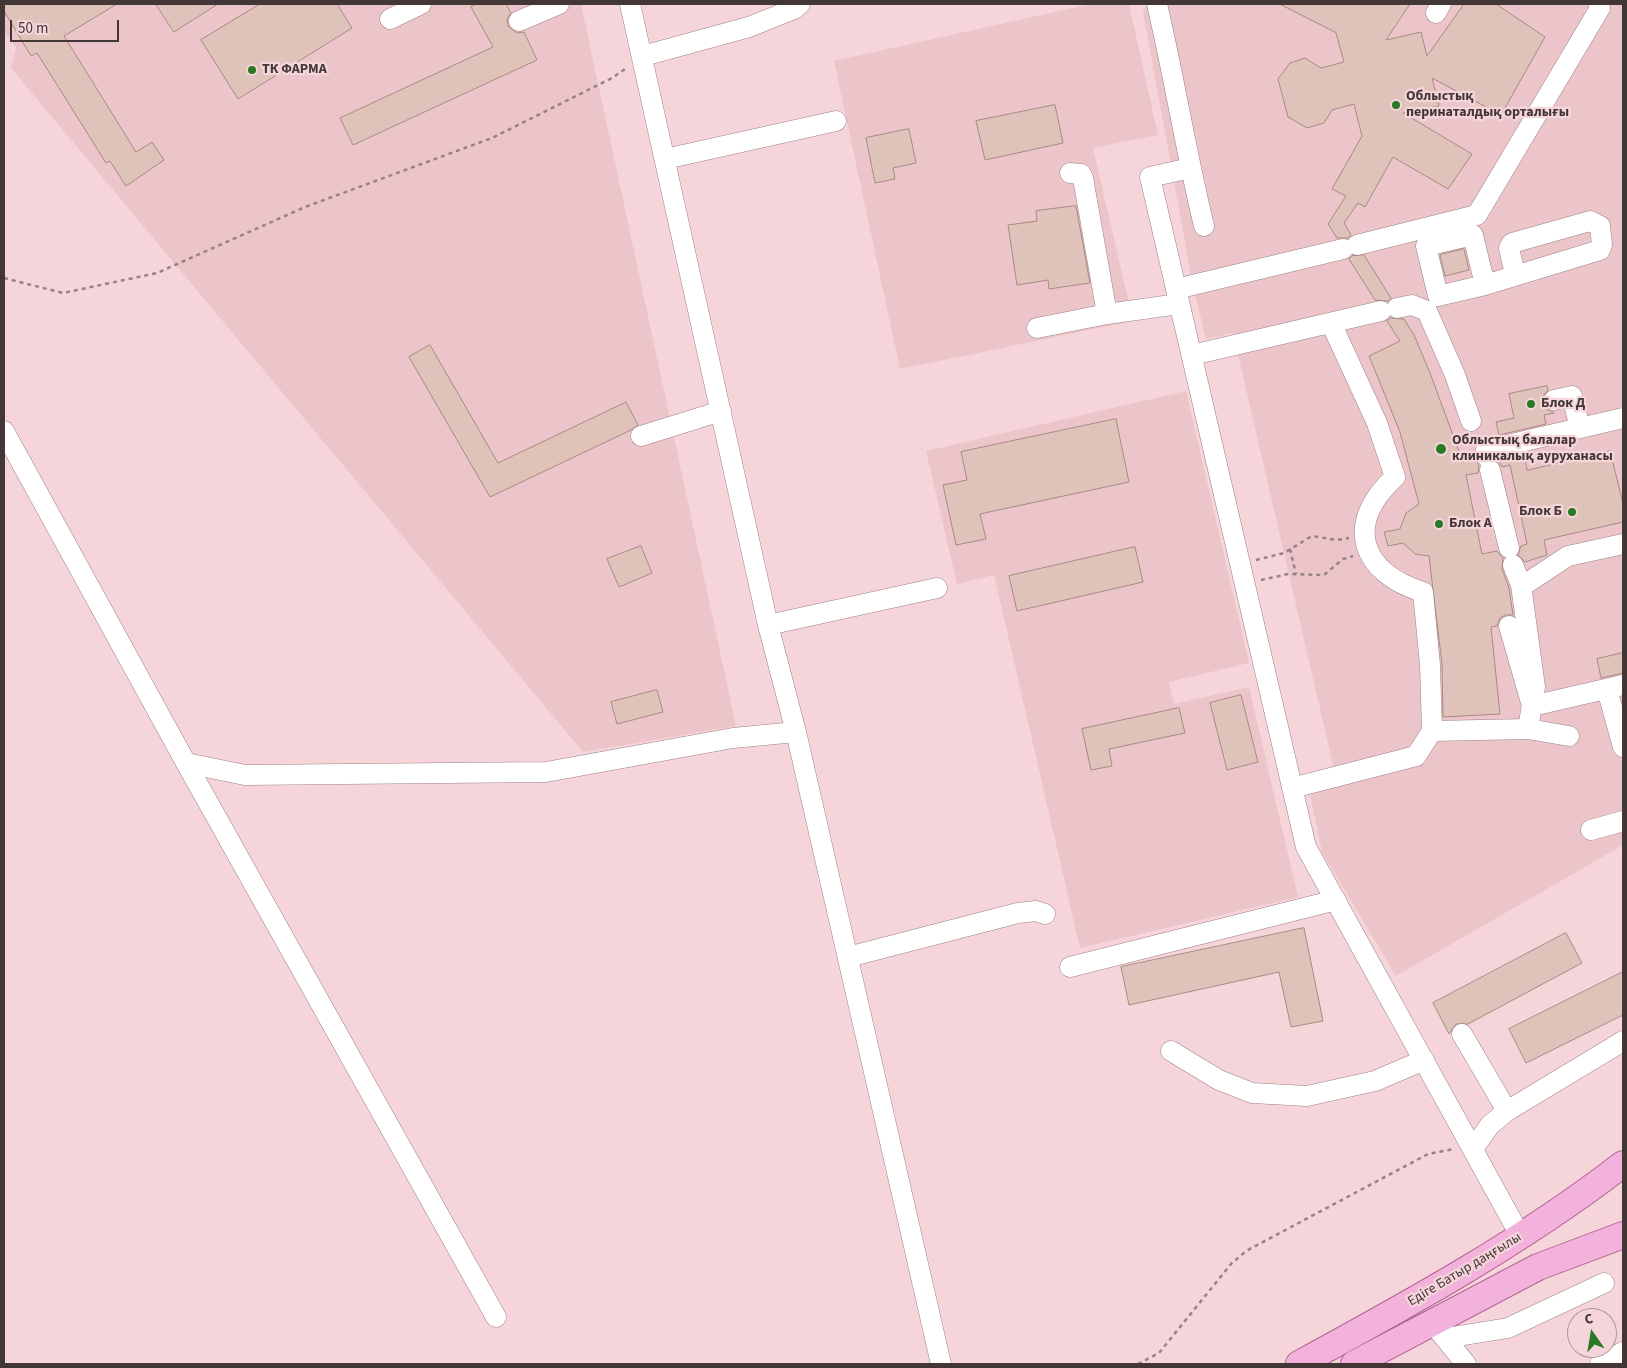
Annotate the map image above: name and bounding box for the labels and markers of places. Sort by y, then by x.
place label: ТК ФАРМА [262,62,327,78]
marker: ТК ФАРМА [246,64,258,76]
place label: Облыстық перинаталдық орталығы [1406,89,1569,121]
marker: Облыстық перинаталдық орталығы [1390,99,1402,111]
place label: Блок Д [1541,396,1585,412]
marker: Блок Д [1525,398,1537,410]
place label: Облыстық балалар клиникалық ауруханасы [1452,433,1613,466]
marker: Облыстық балалар клиникалық ауруханасы [1434,442,1448,456]
place label: Блок Б [1519,504,1562,520]
marker: Блок Б [1566,506,1578,518]
place label: Блок А [1449,516,1492,532]
marker: Блок А [1433,518,1445,530]

